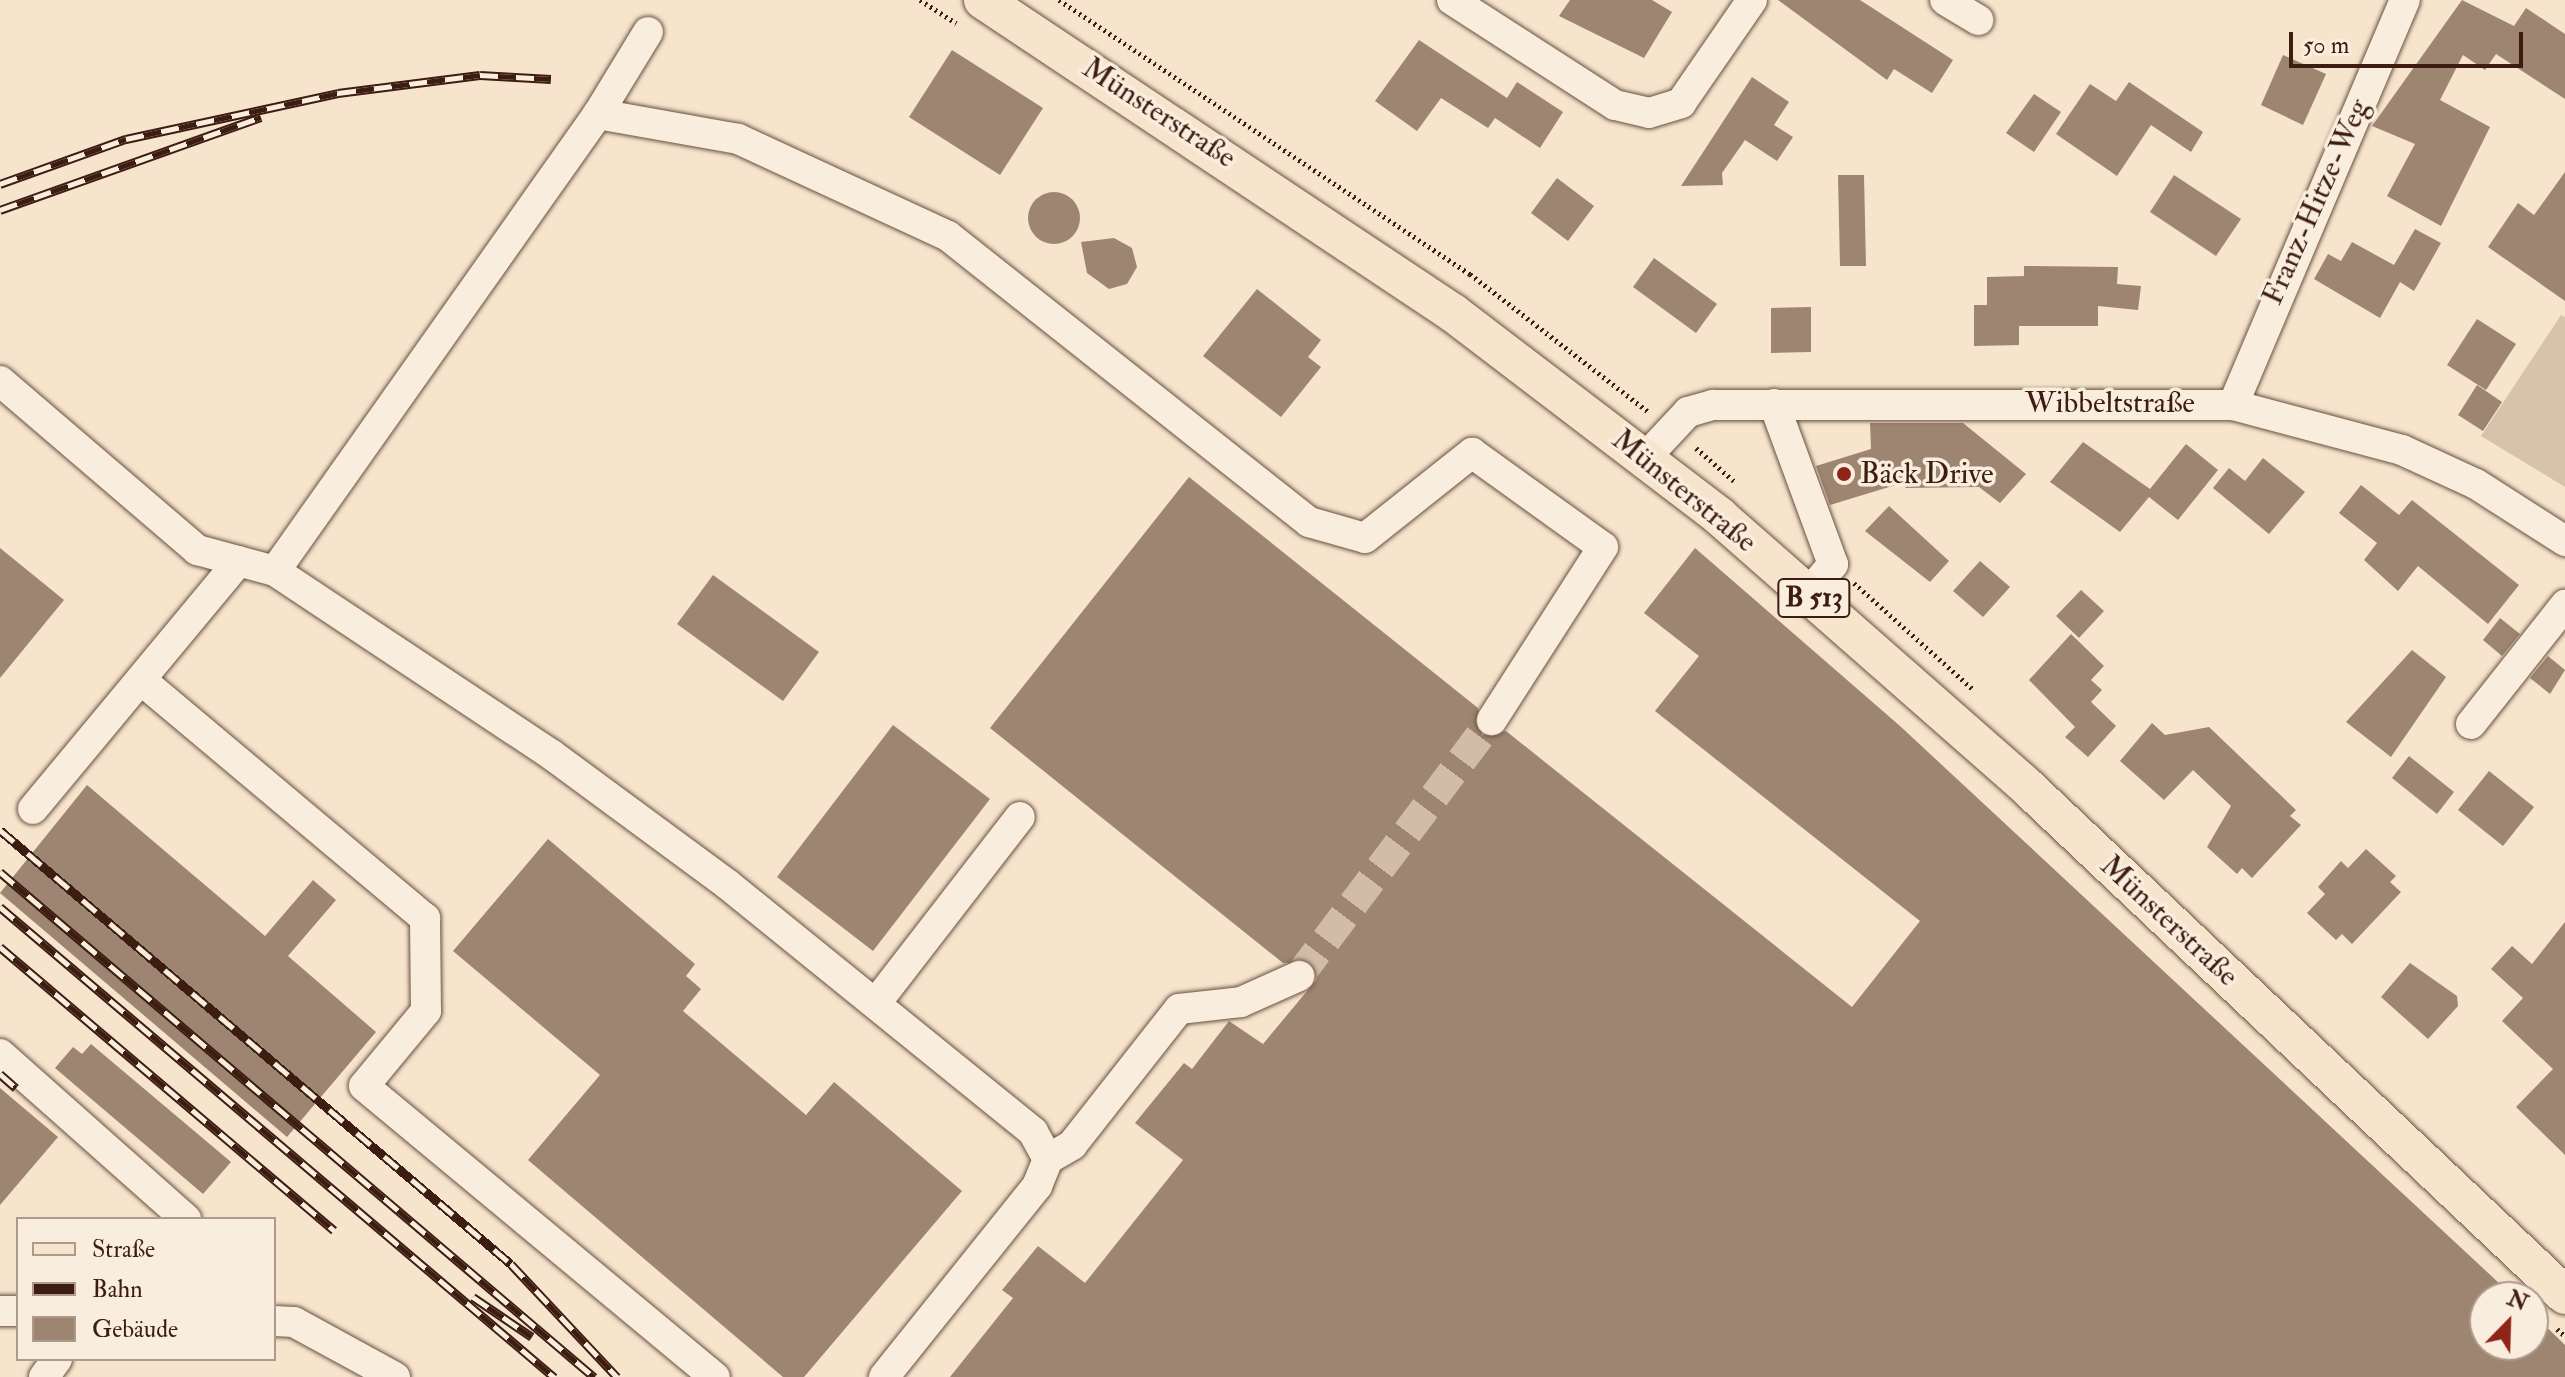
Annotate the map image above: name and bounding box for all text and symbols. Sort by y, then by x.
scale bar [2293,16,2527,66]
text: 50 m [2303,30,2349,61]
street label: Münsterstraße [1076,50,1242,176]
street label: Franz-Hitze-Weg [2255,94,2377,310]
street label: Wibbeltstraße [2025,385,2195,421]
street label: Münsterstraße [1604,422,1764,560]
place label: Bäck Drive [1860,456,1993,492]
marker: Bäck Drive [1835,465,1853,483]
road number: B 513 [1776,574,1852,622]
street label: Münsterstraße [2093,848,2245,994]
legend [16,1217,276,1361]
text: Straße [92,1234,155,1265]
text: Bahn [92,1274,143,1305]
north arrow [2469,1281,2549,1361]
text: N [2503,1284,2532,1317]
text: Gebäude [92,1314,178,1345]

